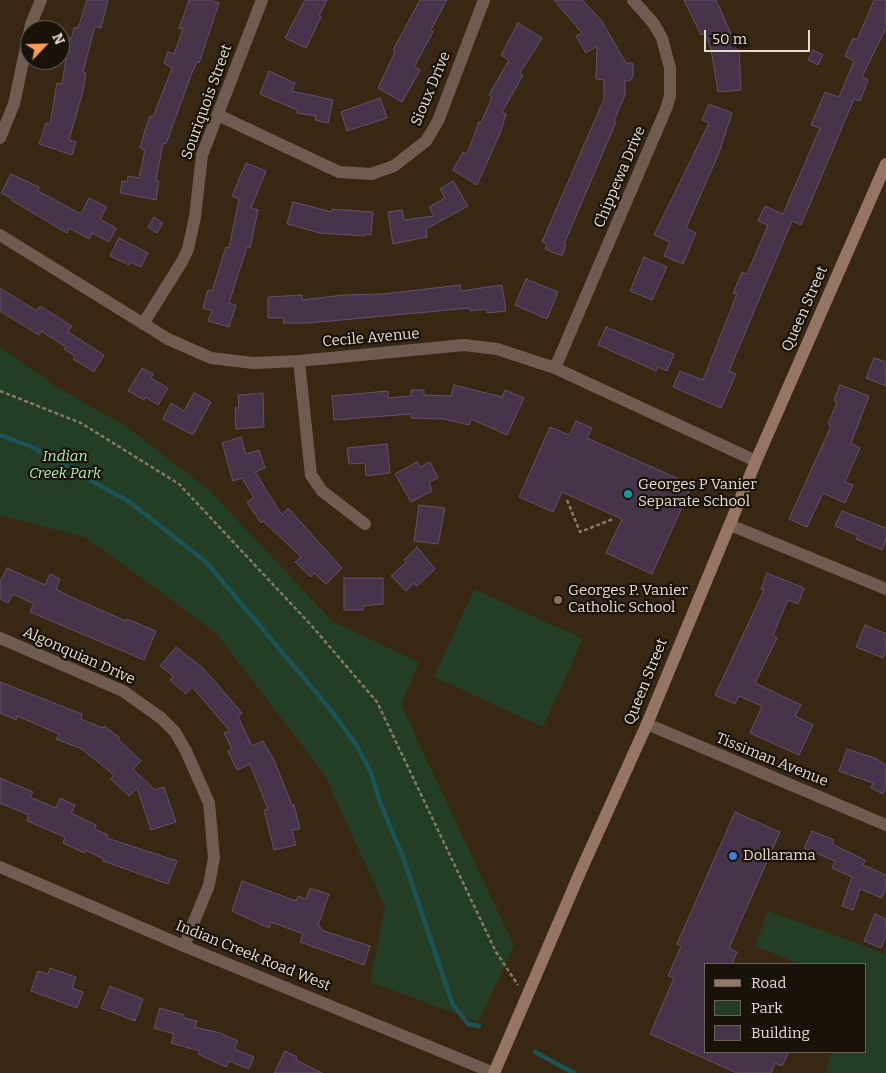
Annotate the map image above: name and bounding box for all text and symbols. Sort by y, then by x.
north arrow [20,20,70,70]
scale bar [706,20,812,52]
text: 50 m [712,30,747,48]
text: N [48,31,68,47]
street label: Souriquois Street [178,42,236,162]
street label: Sioux Drive [407,49,455,129]
street label: Chippewa Drive [590,123,650,231]
street label: Queen Street [778,263,832,355]
street label: Cecile Avenue [322,325,420,351]
park label: Indian Creek Park [29,448,101,483]
place label: Georges P Vanier Separate School [638,476,757,511]
marker: Georges P Vanier Separate School [622,488,634,500]
place label: Georges P. Vanier Catholic School [568,582,688,617]
marker: Georges P. Vanier Catholic School [552,594,564,606]
street label: Algonquian Drive [20,623,138,689]
street label: Queen Street [620,636,672,728]
street label: Tissiman Avenue [713,729,831,791]
place label: Dollarama [743,847,816,865]
marker: Dollarama [727,850,739,862]
street label: Indian Creek Road West [173,917,333,995]
legend [704,963,866,1053]
text: Road [751,974,786,992]
text: Park [751,999,783,1017]
text: Building [751,1024,810,1042]

